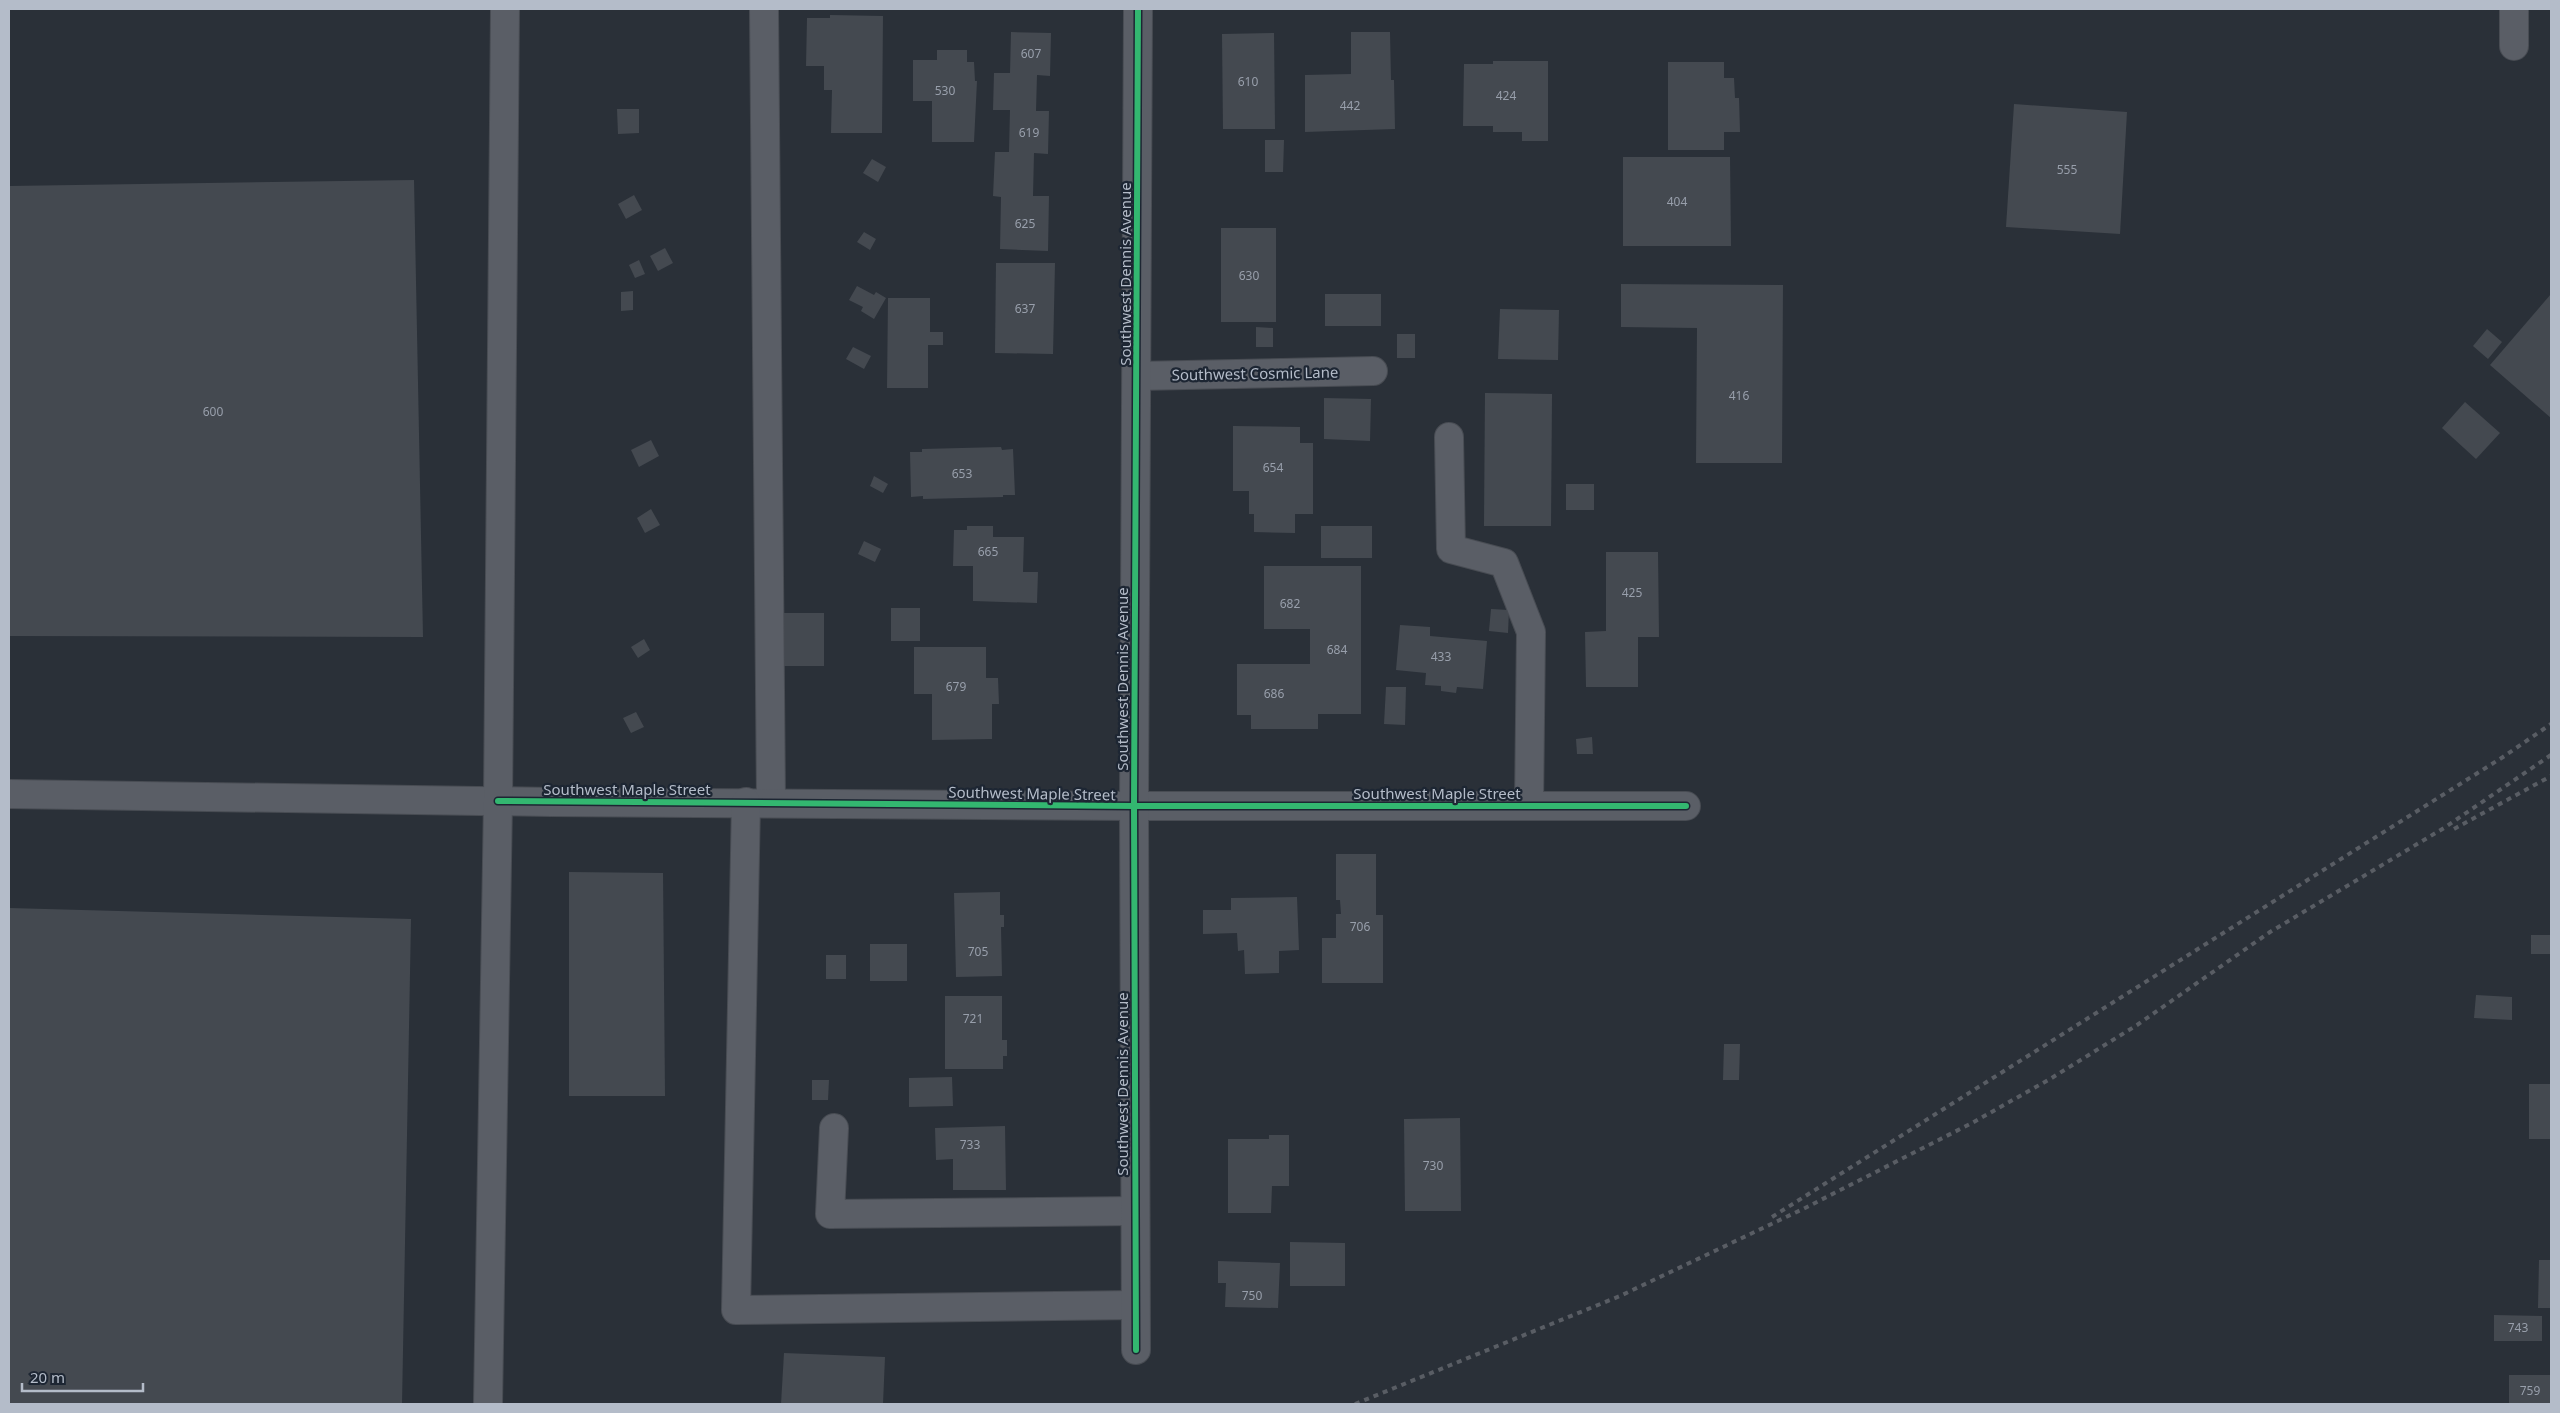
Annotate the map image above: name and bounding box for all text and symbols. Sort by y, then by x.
house number: 607 [1021,45,1041,62]
house number: 610 [1238,73,1258,90]
house number: 530 [935,82,955,99]
house number: 424 [1496,87,1516,104]
house number: 442 [1340,97,1360,114]
house number: 619 [1019,124,1039,141]
house number: 555 [2057,161,2077,178]
street label: Southwest Dennis Avenue [1115,182,1135,366]
house number: 404 [1667,193,1687,210]
house number: 625 [1015,215,1035,232]
house number: 630 [1239,267,1259,284]
house number: 637 [1015,300,1035,317]
street label: Southwest Cosmic Lane [1171,362,1339,384]
house number: 416 [1729,387,1749,404]
house number: 600 [203,403,223,420]
house number: 654 [1263,459,1283,476]
house number: 653 [952,465,972,482]
house number: 665 [978,543,998,560]
house number: 425 [1622,584,1642,601]
street label: Southwest Dennis Avenue [1112,587,1132,771]
house number: 682 [1280,595,1300,612]
house number: 684 [1327,641,1347,658]
house number: 433 [1431,648,1451,665]
house number: 679 [946,678,966,695]
house number: 686 [1264,685,1284,702]
street label: Southwest Maple Street [543,779,711,799]
street label: Southwest Maple Street [948,782,1116,804]
street label: Southwest Maple Street [1353,783,1521,803]
house number: 706 [1350,918,1370,935]
house number: 705 [968,943,988,960]
street label: Southwest Dennis Avenue [1112,992,1132,1176]
house number: 721 [963,1010,983,1027]
house number: 733 [960,1136,980,1153]
house number: 730 [1423,1157,1443,1174]
house number: 750 [1242,1287,1262,1304]
house number: 743 [2508,1319,2528,1336]
scale bar [22,1360,144,1392]
text: 20 m [30,1367,65,1387]
house number: 759 [2520,1382,2540,1399]

